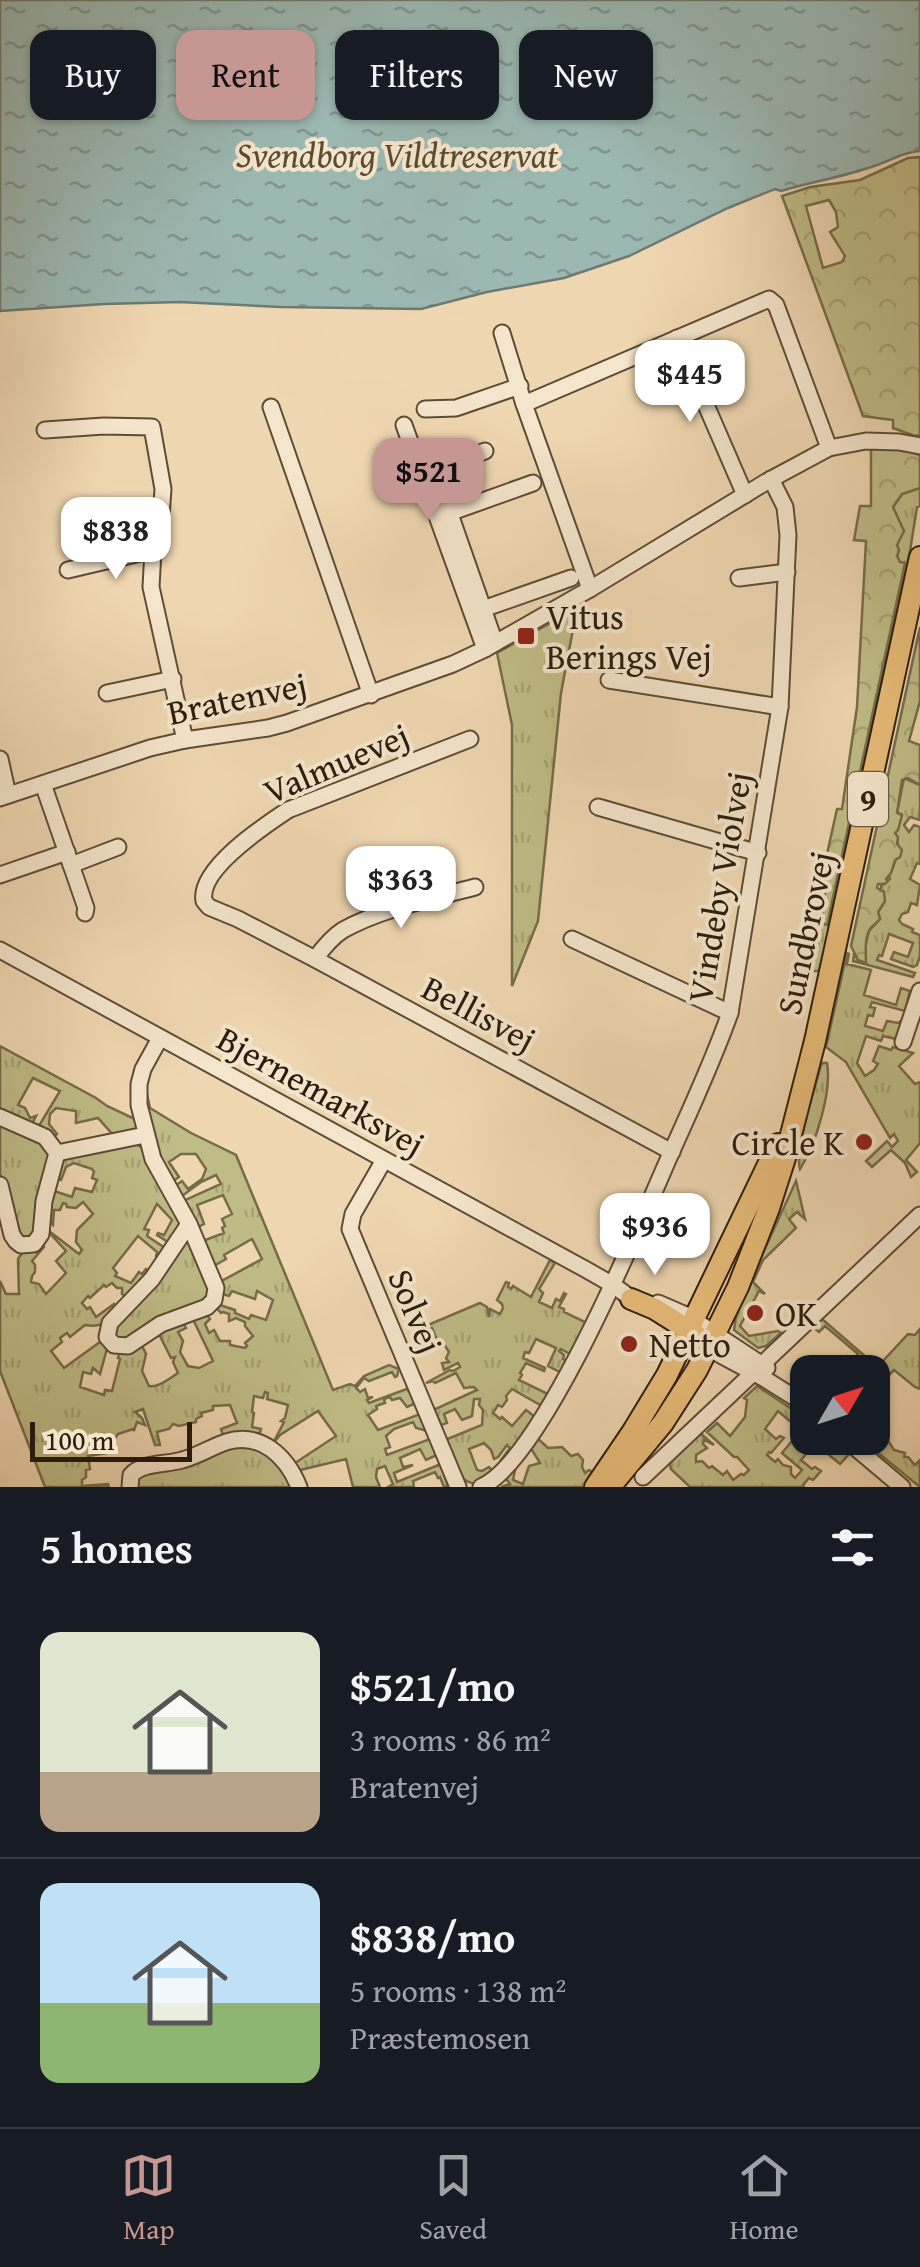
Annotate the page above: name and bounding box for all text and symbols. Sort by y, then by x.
chip: Buy [30,30,156,120]
chip: Rent [176,30,315,120]
chip: Filters [335,30,499,120]
chip: New [519,30,653,120]
park label: Svendborg Vildtreservat [236,129,559,180]
pin: $445 [631,340,749,425]
text: $445 [657,349,723,396]
pin: $521 [370,438,488,523]
text: $521 [396,447,462,494]
pin: $838 [57,497,175,582]
text: $838 [83,506,149,553]
place label: Vitus Berings Vej [546,591,712,682]
marker: Vitus Berings Vej [515,625,537,647]
street label: Bratenvej [163,658,311,738]
street label: Valmuevej [255,710,417,816]
street label: Vindeby Violvej [674,768,764,1006]
road number: 9 [848,772,888,826]
pin: $363 [342,846,460,931]
street label: Sundbrovej [763,847,847,1019]
text: $363 [368,855,434,902]
street label: Bellisvej [413,962,545,1064]
street label: Bjernemarksvej [208,1013,434,1169]
place label: Circle K [732,1117,844,1168]
marker: Circle K [853,1131,875,1153]
pin: $936 [596,1193,714,1278]
text: $936 [622,1202,688,1249]
street label: Solvej [375,1261,457,1361]
place label: OK [775,1288,817,1339]
marker: OK [744,1302,766,1324]
place label: Netto [649,1319,731,1370]
marker: Netto [618,1333,640,1355]
north arrow [790,1355,890,1455]
map controls [790,1355,890,1455]
scale bar [30,1417,192,1462]
text: 100 m [45,1419,114,1460]
text: 5 homes [40,1517,193,1578]
icon: filters [825,1520,880,1575]
text: $521/mo [350,1655,515,1716]
icon: home [120,1672,240,1792]
text: 3 rooms · 86 m² [350,1716,551,1763]
text: Bratenvej [350,1763,479,1810]
text: $838/mo [350,1906,515,1967]
icon: home [120,1923,240,2043]
text: 5 rooms · 138 m² [350,1967,566,2014]
text: Præstemosen [350,2014,530,2061]
tab: Map [121,2148,176,2249]
tab: Saved [419,2148,487,2249]
tab: Home [730,2148,799,2249]

